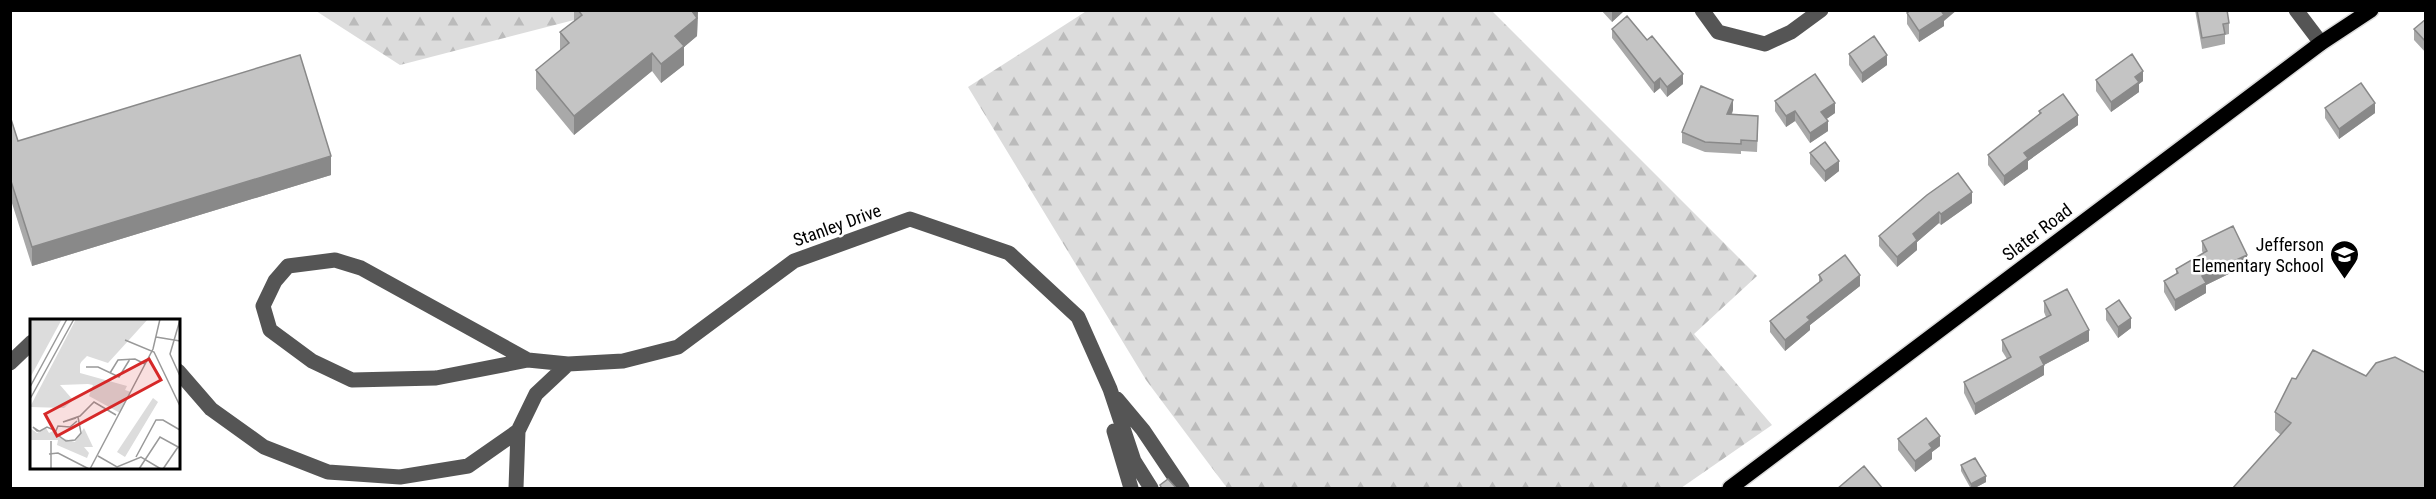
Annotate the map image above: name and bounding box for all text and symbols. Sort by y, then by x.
street label: Stanley Drive [790,199,884,251]
street label: Slater Road [1998,199,2076,265]
place label: Jefferson Elementary School [2192,234,2324,276]
school or university icon: Jefferson Elementary School [2329,238,2361,280]
inset map [30,319,180,469]

